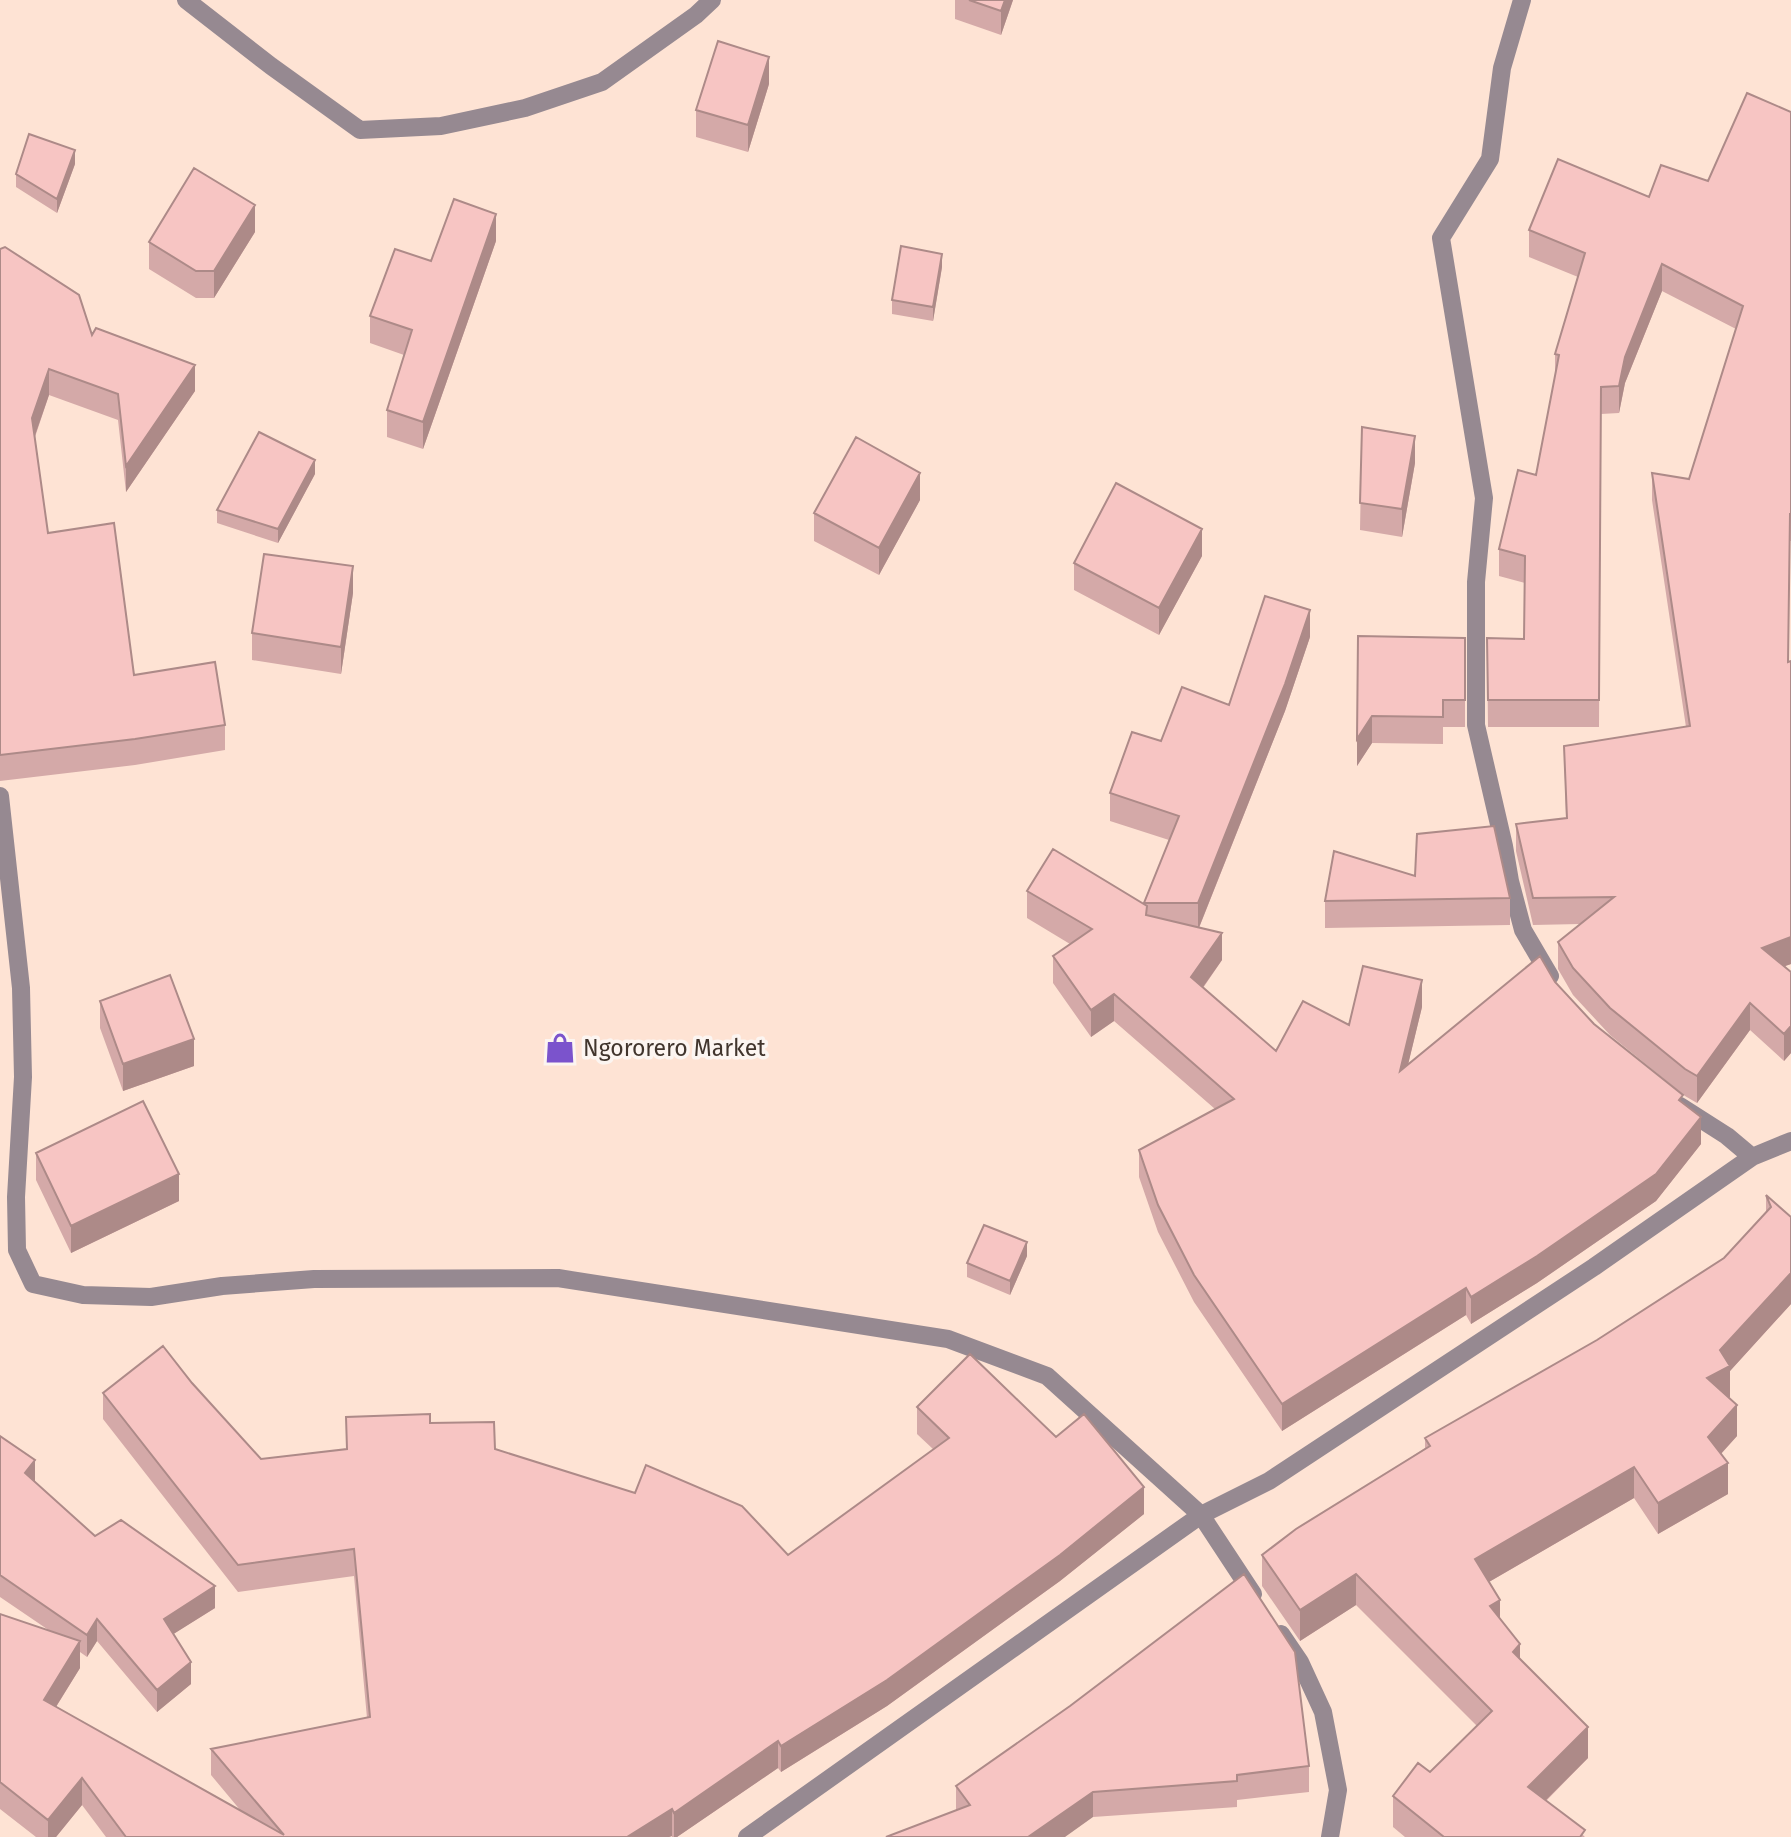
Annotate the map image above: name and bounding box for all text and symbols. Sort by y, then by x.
shop icon: Ngororero Market [543,1031,577,1065]
place label: Ngororero Market [583,1034,766,1062]

